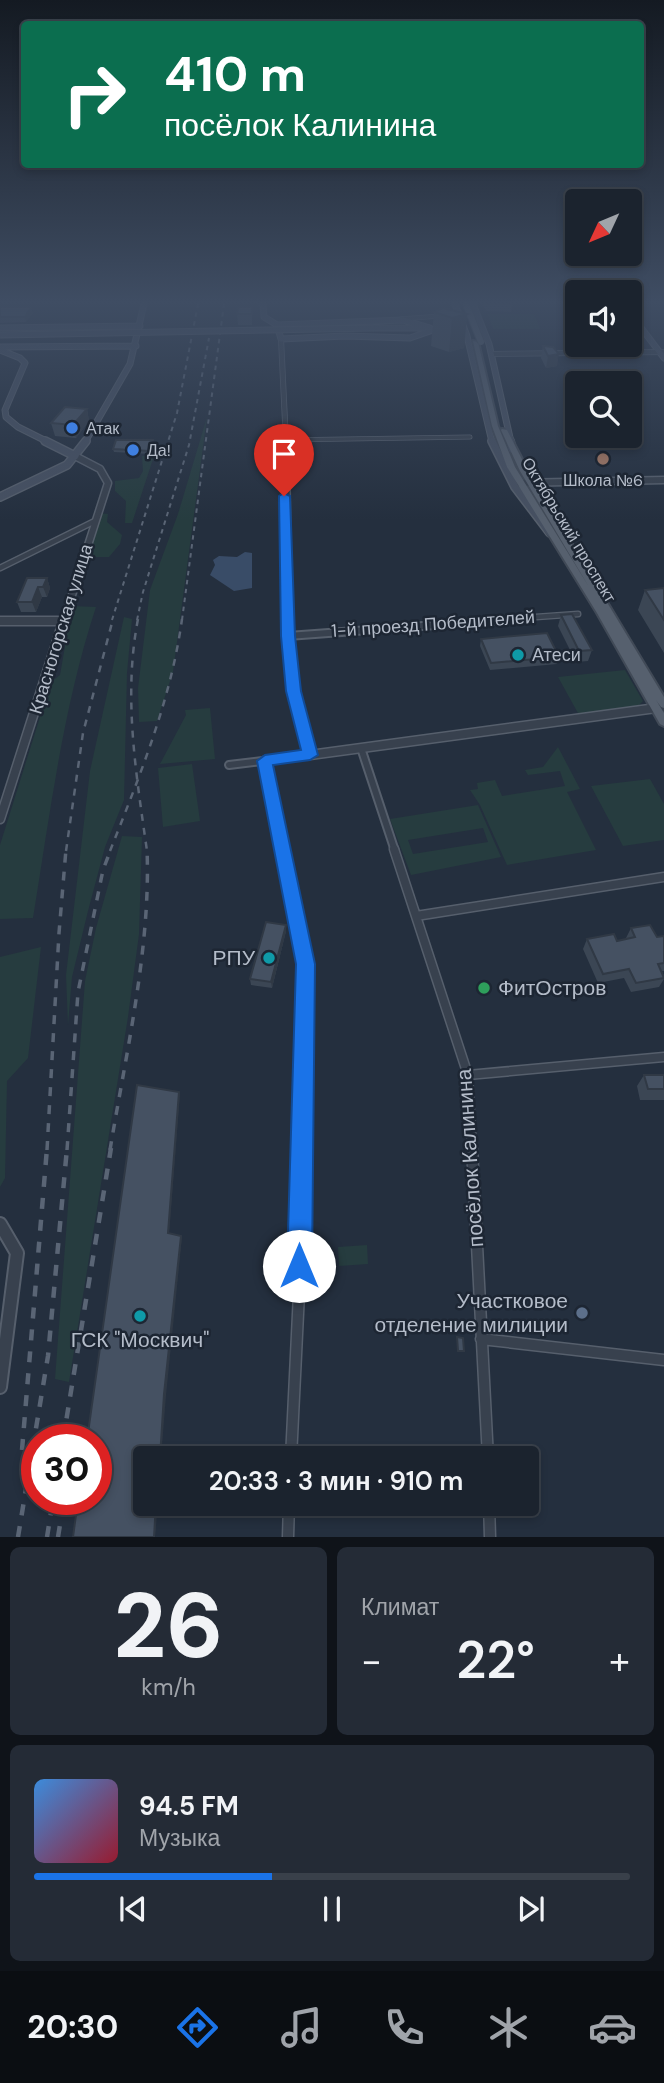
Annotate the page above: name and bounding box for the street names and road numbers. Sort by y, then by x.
street label: Октябрьский проспект [517,454,621,607]
street label: Красногорская улица [24,540,99,717]
street label: 1-й проезд Победителей [330,605,536,643]
street label: посёлок Калинина [450,1068,490,1248]

